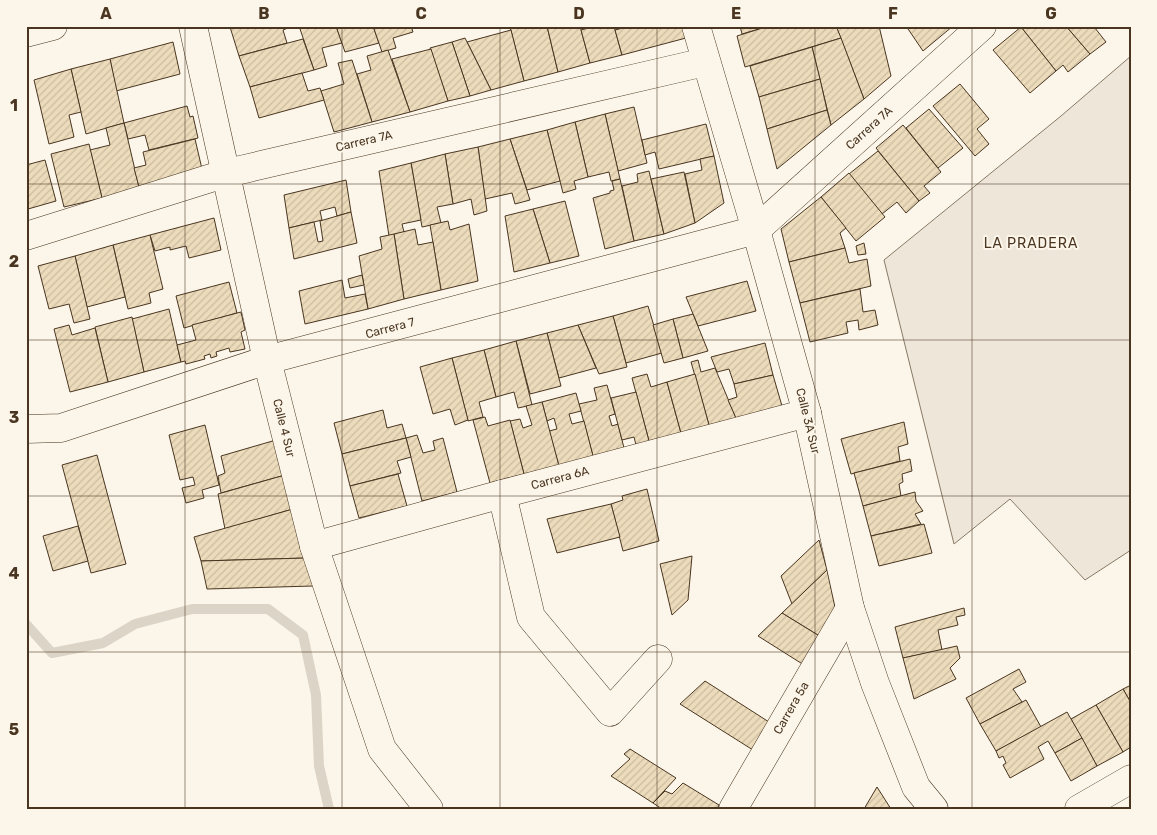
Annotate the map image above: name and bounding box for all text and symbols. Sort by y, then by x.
text: A [100,4,112,23]
text: B [258,4,270,23]
text: C [415,4,427,23]
text: D [573,4,585,23]
text: E [731,4,741,23]
text: F [888,4,898,23]
text: G [1045,4,1057,23]
text: 1 [10,96,18,115]
street label: Carrera 7A [843,103,895,153]
street label: Carrera 7A [334,128,394,154]
district label: LA PRADERA [984,235,1078,252]
text: 2 [9,252,19,271]
street label: Carrera 7 [364,315,416,341]
street label: Calle 3A Sur [793,387,823,456]
street label: Calle 4 Sur [270,397,298,459]
text: 3 [9,408,19,427]
street label: Carrera 6A [529,464,591,492]
text: 4 [9,564,20,583]
street label: Carrera 5a [770,679,812,737]
text: 5 [9,720,19,739]

